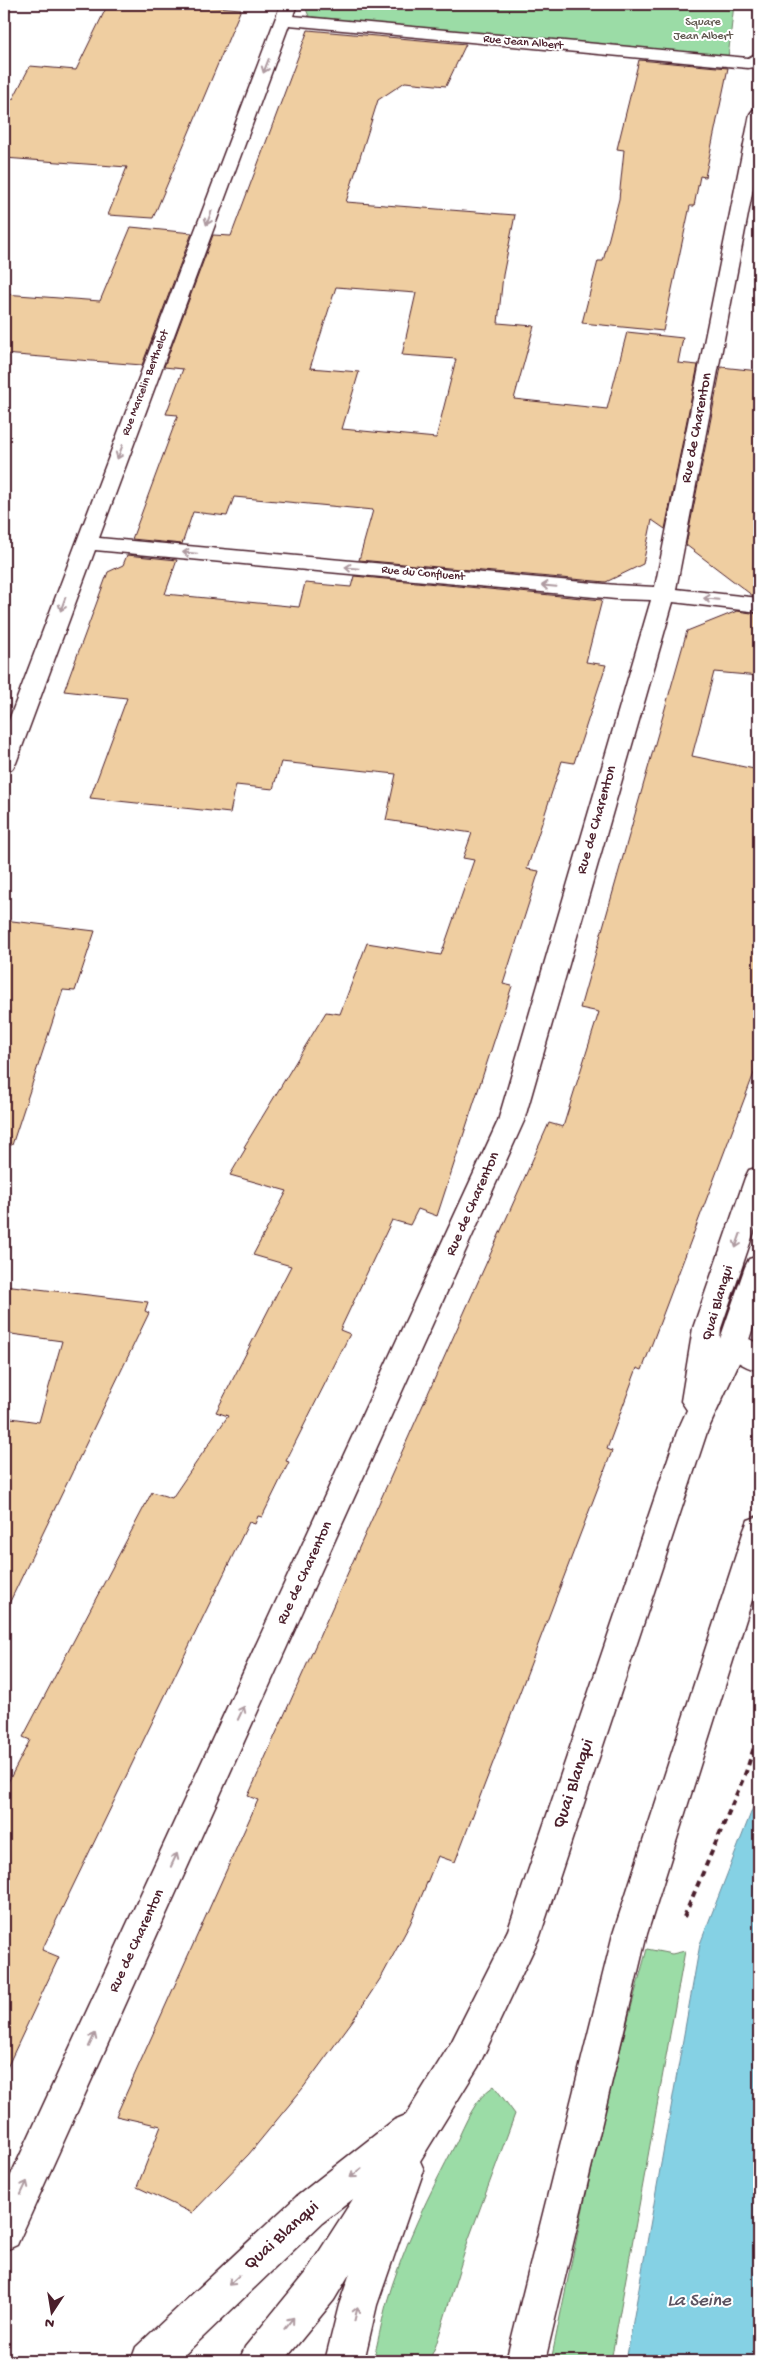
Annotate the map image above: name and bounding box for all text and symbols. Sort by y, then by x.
park label: Square Jean Albert [673,16,734,44]
street label: Rue Jean Albert [482,33,565,54]
one-way arrow [261,58,270,73]
one-way arrow [203,210,213,225]
street label: Rue Marcelin Berthelot [119,327,173,438]
street label: Rue de Charenton [677,371,717,485]
one-way arrow [115,444,124,459]
one-way arrow [183,548,199,558]
one-way arrow [345,563,361,573]
street label: Rue du Confluent [381,563,466,585]
one-way arrow [541,581,557,591]
one-way arrow [703,594,719,604]
one-way arrow [58,596,67,611]
street label: Rue de Charenton [573,764,621,876]
street label: Rue de Charenton [442,1149,504,1259]
one-way arrow [732,1232,742,1248]
street label: Quai Blanqui [698,1263,738,1343]
street label: Rue de Charenton [273,1518,337,1628]
one-way arrow [237,1706,246,1721]
street label: Quai Blanqui [549,1736,599,1832]
one-way arrow [169,1853,179,1868]
street label: Rue de Charenton [105,1886,169,1996]
one-way arrow [87,2033,97,2048]
one-way arrow [349,2168,363,2178]
one-way arrow [20,2181,29,2196]
street label: Quai Blanqui [240,2197,324,2275]
one-way arrow [228,2274,241,2286]
north arrow [28,2288,78,2338]
water label: La Seine [667,2290,732,2313]
one-way arrow [352,2306,361,2322]
text: N [44,2313,56,2332]
one-way arrow [284,2317,295,2330]

